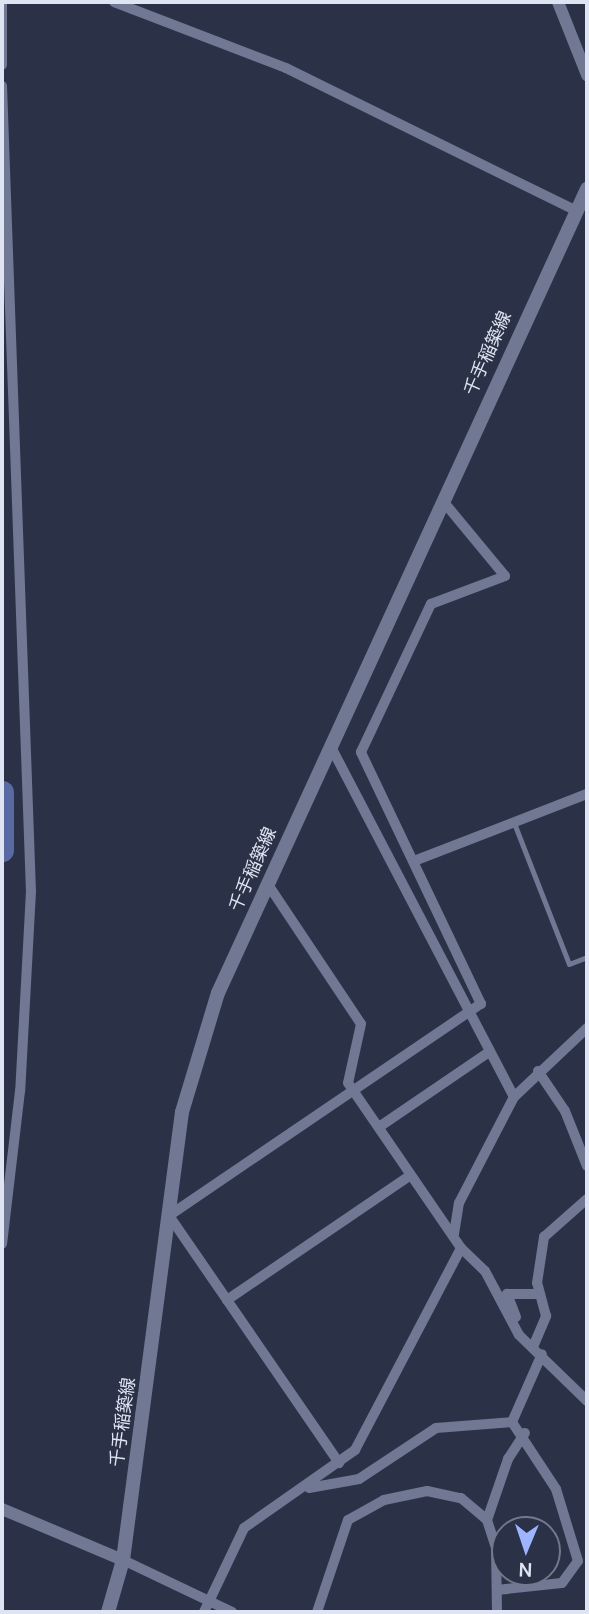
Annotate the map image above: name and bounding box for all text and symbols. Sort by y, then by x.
street label: 千手稲築線 [459,307,515,399]
street label: 千手稲築線 [224,823,280,915]
street label: 千手稲築線 [105,1376,139,1468]
north arrow [491,1516,561,1586]
text: N [518,1557,533,1583]

